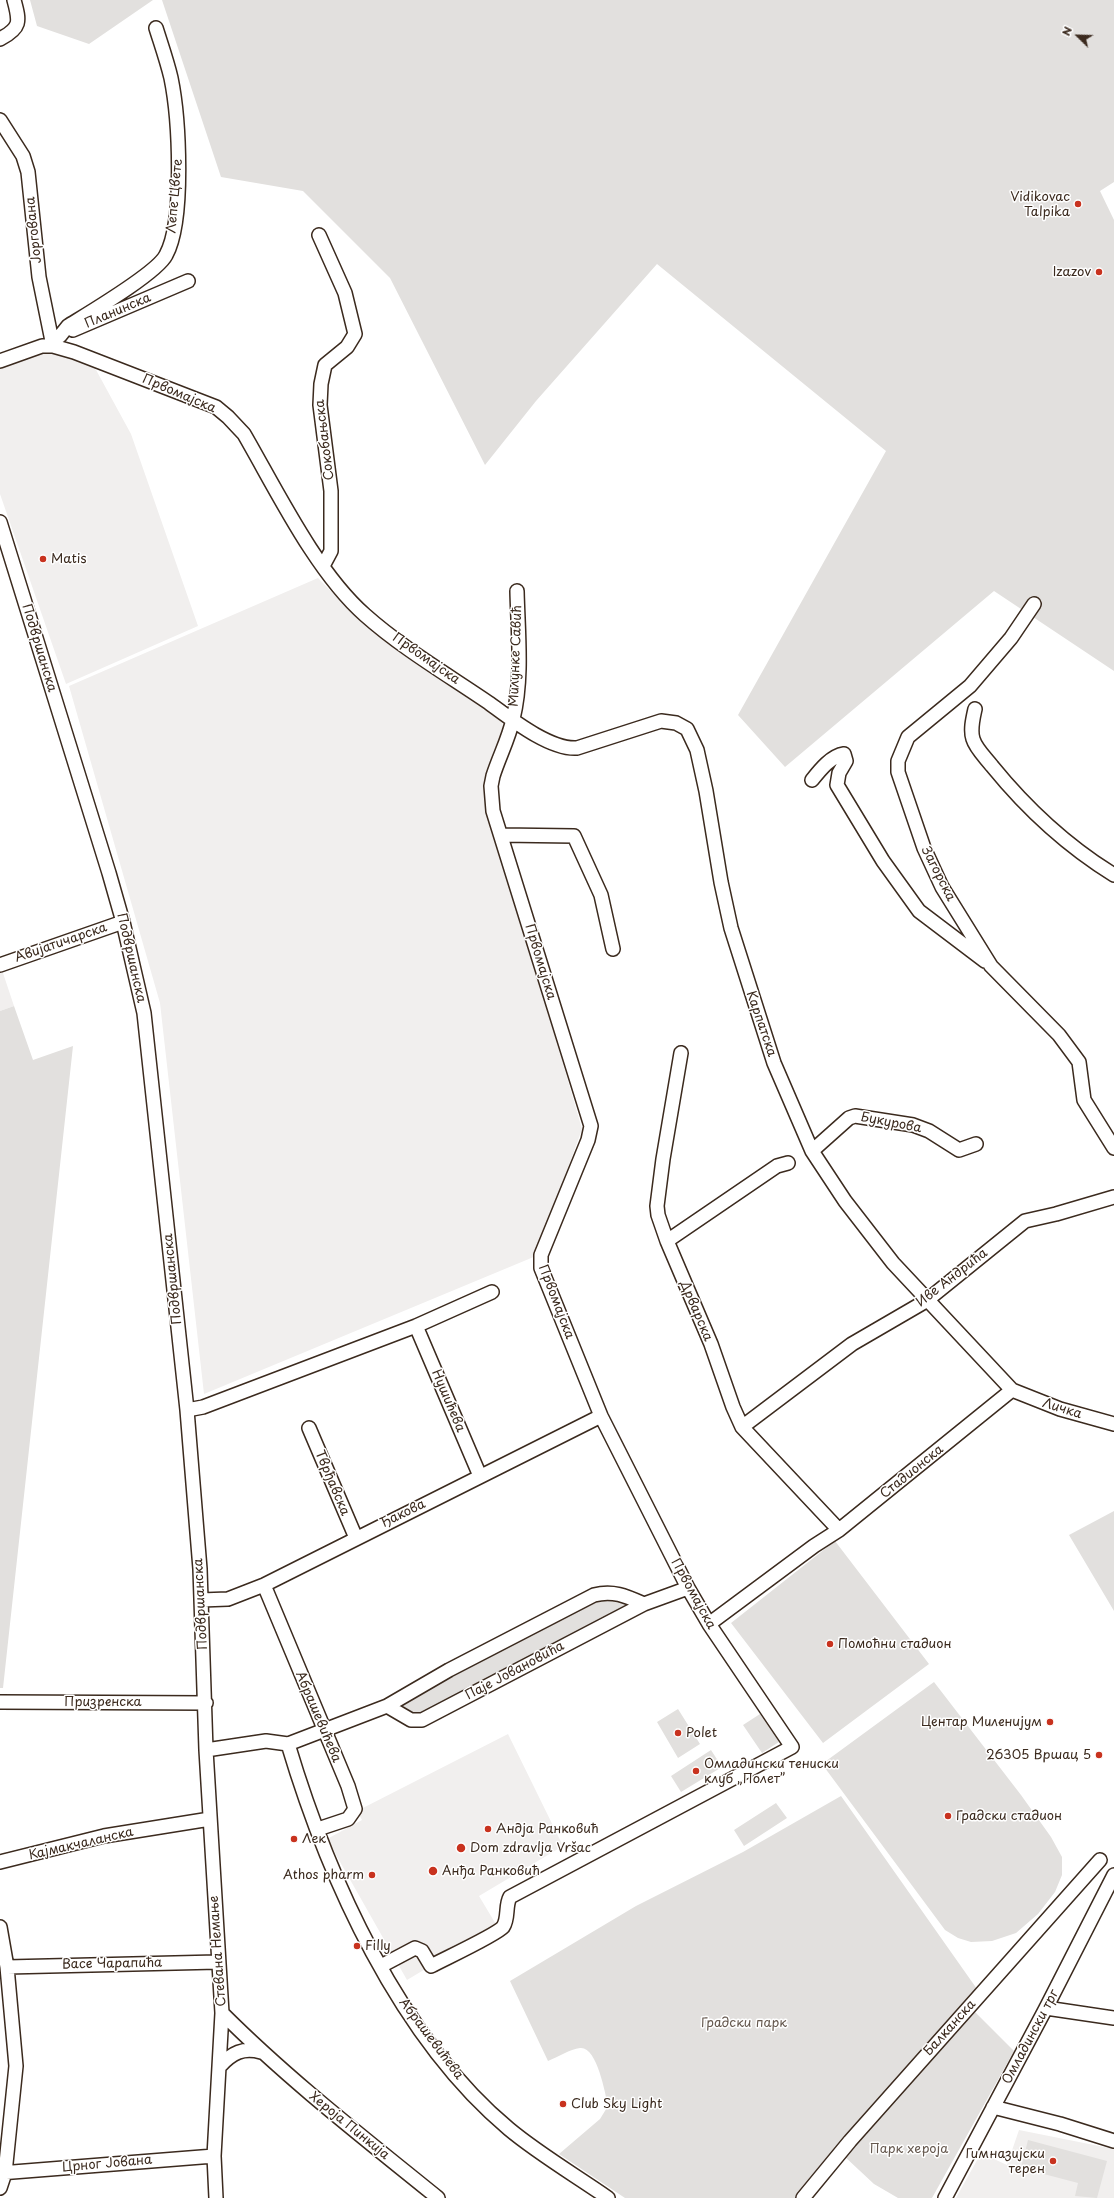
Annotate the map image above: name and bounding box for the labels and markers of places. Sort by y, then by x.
place label: Vidikovac Talpika [1010,189,1070,220]
marker: Vidikovac Talpika [1073,199,1083,209]
place label: Izazov [1053,264,1091,280]
marker: Izazov [1094,267,1104,277]
place label: Matis [51,551,86,567]
marker: Matis [38,554,48,564]
place label: Помоћни стадион [838,1636,952,1652]
marker: Помоћни стадион [825,1639,835,1649]
place label: Центар Миленијум [921,1714,1042,1730]
marker: Центар Миленијум [1045,1717,1055,1727]
place label: Polet [686,1725,717,1741]
marker: Polet [673,1728,683,1738]
place label: 26305 Вршац 5 [986,1747,1091,1763]
marker: 26305 Вршац 5 [1094,1750,1104,1760]
place label: Омладински тениски клуб „Полет” [704,1756,839,1787]
marker: Омладински тениски клуб „Полет” [691,1766,701,1776]
place label: Градски стадион [956,1808,1062,1824]
marker: Градски стадион [943,1811,953,1821]
place label: Андја Ранковић [496,1821,599,1837]
marker: Андја Ранковић [483,1824,493,1834]
place label: Лек [302,1831,326,1847]
marker: Лек [289,1834,299,1844]
place label: Dom zdravlja Vršac [470,1840,591,1856]
marker: Dom zdravlja Vršac [455,1842,467,1854]
place label: Анђа Ранковић [442,1863,540,1879]
marker: Анђа Ранковић [427,1865,439,1877]
place label: Athos pharm [283,1867,364,1883]
marker: Athos pharm [367,1870,377,1880]
place label: Filly [365,1938,391,1954]
marker: Filly [352,1941,362,1951]
place label: Club Sky Light [571,2096,662,2112]
marker: Club Sky Light [558,2099,568,2109]
place label: Гимназијски терен [966,2146,1045,2177]
marker: Гимназијски терен [1048,2156,1058,2166]

